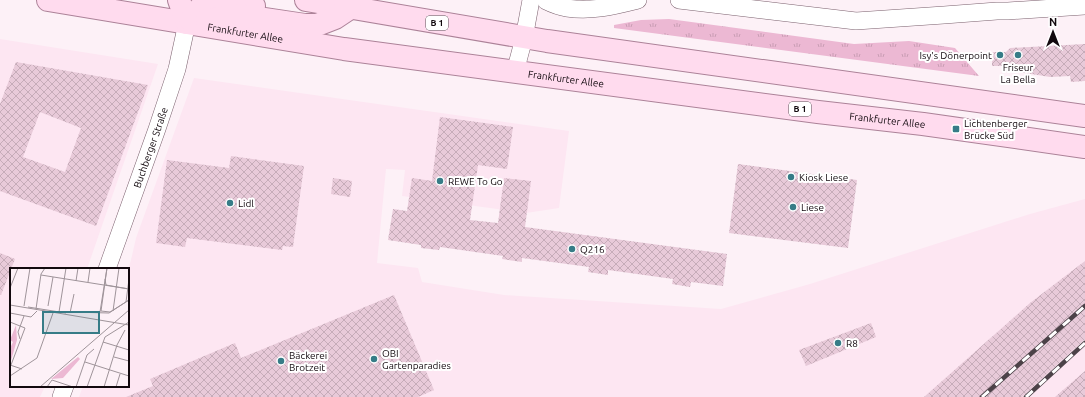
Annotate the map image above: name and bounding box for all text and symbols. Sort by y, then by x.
north arrow [1033,12,1073,52]
road number: B 1 [426,16,448,30]
text: N [1049,16,1057,28]
street label: Frankfurter Allee [207,21,284,45]
place label: Isy's Dönerpoint [920,50,992,61]
marker: Isy's Dönerpoint [995,50,1005,60]
marker: Friseur La Bella [1013,50,1023,60]
place label: Friseur La Bella [1001,62,1035,85]
street label: Frankfurter Allee [527,69,605,89]
road number: B 1 [789,102,811,116]
street label: Buchberger Straße [131,106,170,189]
street label: Frankfurter Allee [849,111,926,130]
place label: Lichtenberger Brücke Süd [964,118,1027,141]
marker: Lichtenberger Brücke Süd [951,124,961,134]
marker: Kiosk Liese [786,172,796,182]
place label: Kiosk Liese [799,172,848,183]
marker: REWE To Go [435,176,445,186]
place label: REWE To Go [448,176,503,187]
marker: Lidl [225,198,235,208]
place label: Lidl [238,198,254,209]
marker: Liese [788,202,798,212]
place label: Liese [801,202,824,213]
marker: Q216 [567,244,577,254]
place label: Q216 [580,244,605,255]
inset map [10,268,129,387]
marker: R8 [833,338,843,348]
place label: R8 [846,338,858,349]
place label: OBI Gartenparadies [382,348,451,371]
place label: Bäckerei Brotzeit [289,350,327,373]
marker: OBI Gartenparadies [369,354,379,364]
marker: Bäckerei Brotzeit [276,356,286,366]

